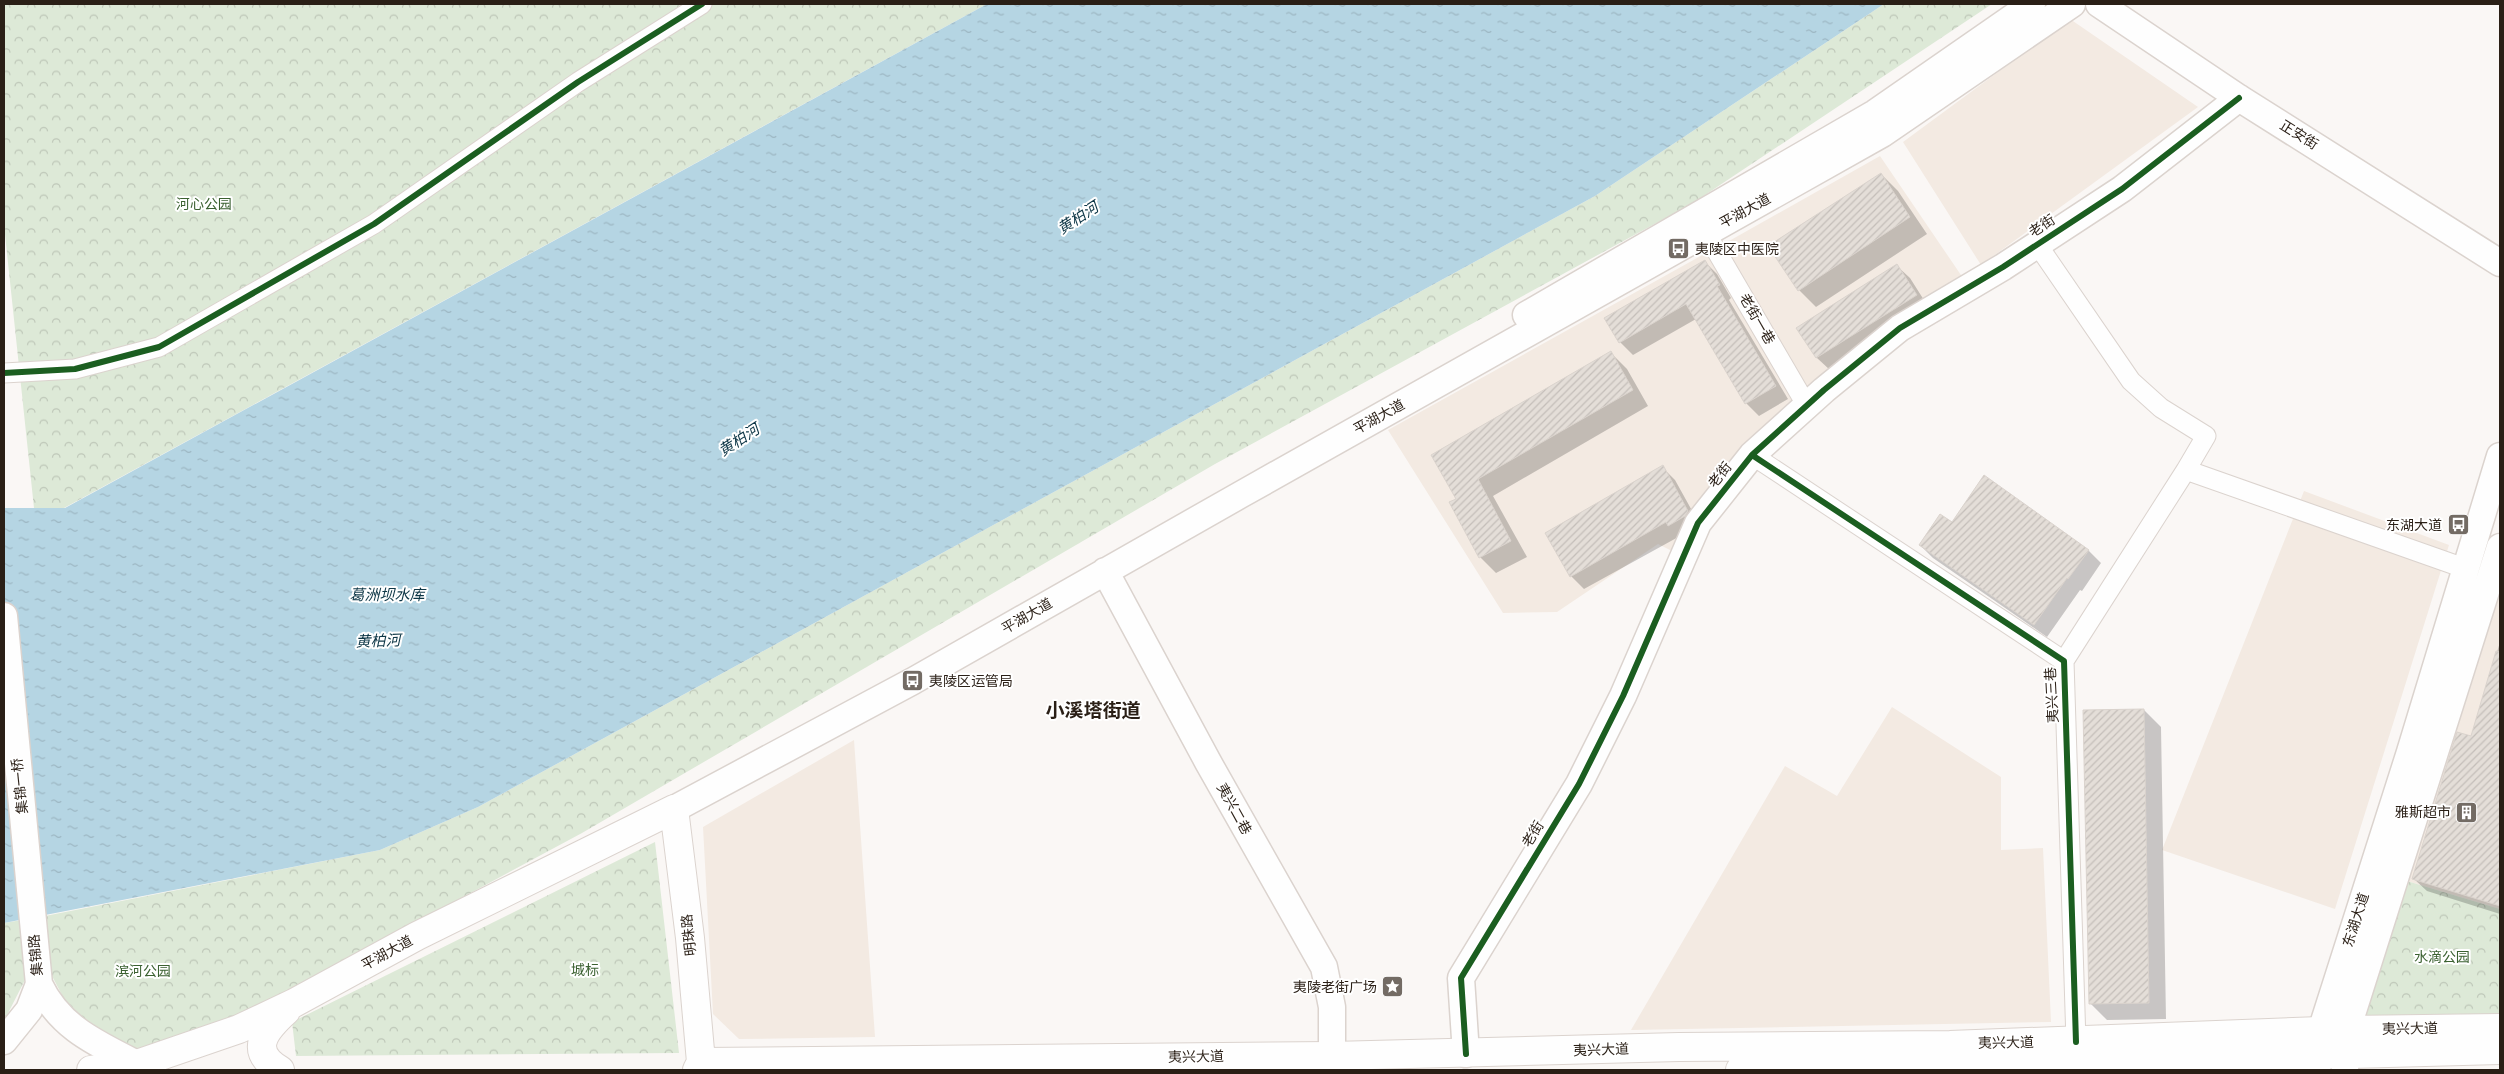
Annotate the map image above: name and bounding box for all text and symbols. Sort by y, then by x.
street label: 正安街 [2277,117,2321,153]
street label: 平湖大道 [1716,190,1774,232]
park label: 河心公园 [176,196,232,213]
water label: 黄柏河 [1054,197,1104,238]
street label: 老街 [2026,211,2058,241]
bus stop icon: 夷陵区中医院 [1667,237,1691,261]
place label: 夷陵区中医院 [1695,241,1779,258]
street label: 老街一巷 [1736,291,1778,347]
street label: 平湖大道 [1350,396,1408,438]
water label: 黄柏河 [715,419,765,460]
street label: 老街 [1705,459,1735,491]
bus stop icon: 东湖大道 [2446,513,2470,537]
place label: 东湖大道 [2386,517,2442,534]
water label: 葛洲坝水库 [349,586,427,604]
street label: 平湖大道 [999,595,1055,637]
water label: 黄柏河 [355,631,404,651]
street label: 夷兴三巷 [2042,667,2062,723]
bus stop icon: 夷陵区运管局 [901,669,925,693]
place label: 夷陵区运管局 [929,673,1013,690]
district label: 小溪塔街道 [1045,699,1141,722]
street label: 集锦一桥 [9,757,31,815]
street label: 夷兴二巷 [1213,780,1255,838]
building icon: 雅斯超市 [2455,800,2479,824]
place label: 雅斯超市 [2395,804,2451,821]
street label: 老街 [1518,818,1548,850]
street label: 东湖大道 [2339,891,2373,949]
street label: 明珠路 [678,913,700,957]
street label: 平湖大道 [358,932,416,974]
street label: 集锦路 [26,933,46,977]
park label: 水滴公园 [2414,949,2470,966]
park label: 城标 [571,962,599,979]
park label: 滨河公园 [115,963,171,980]
place icon: 夷陵老街广场 [1381,975,1405,999]
place label: 夷陵老街广场 [1293,979,1377,996]
street label: 夷兴大道 [2382,1020,2438,1038]
street label: 夷兴大道 [1978,1034,2034,1052]
street label: 夷兴大道 [1573,1041,1629,1059]
street label: 夷兴大道 [1168,1048,1224,1066]

